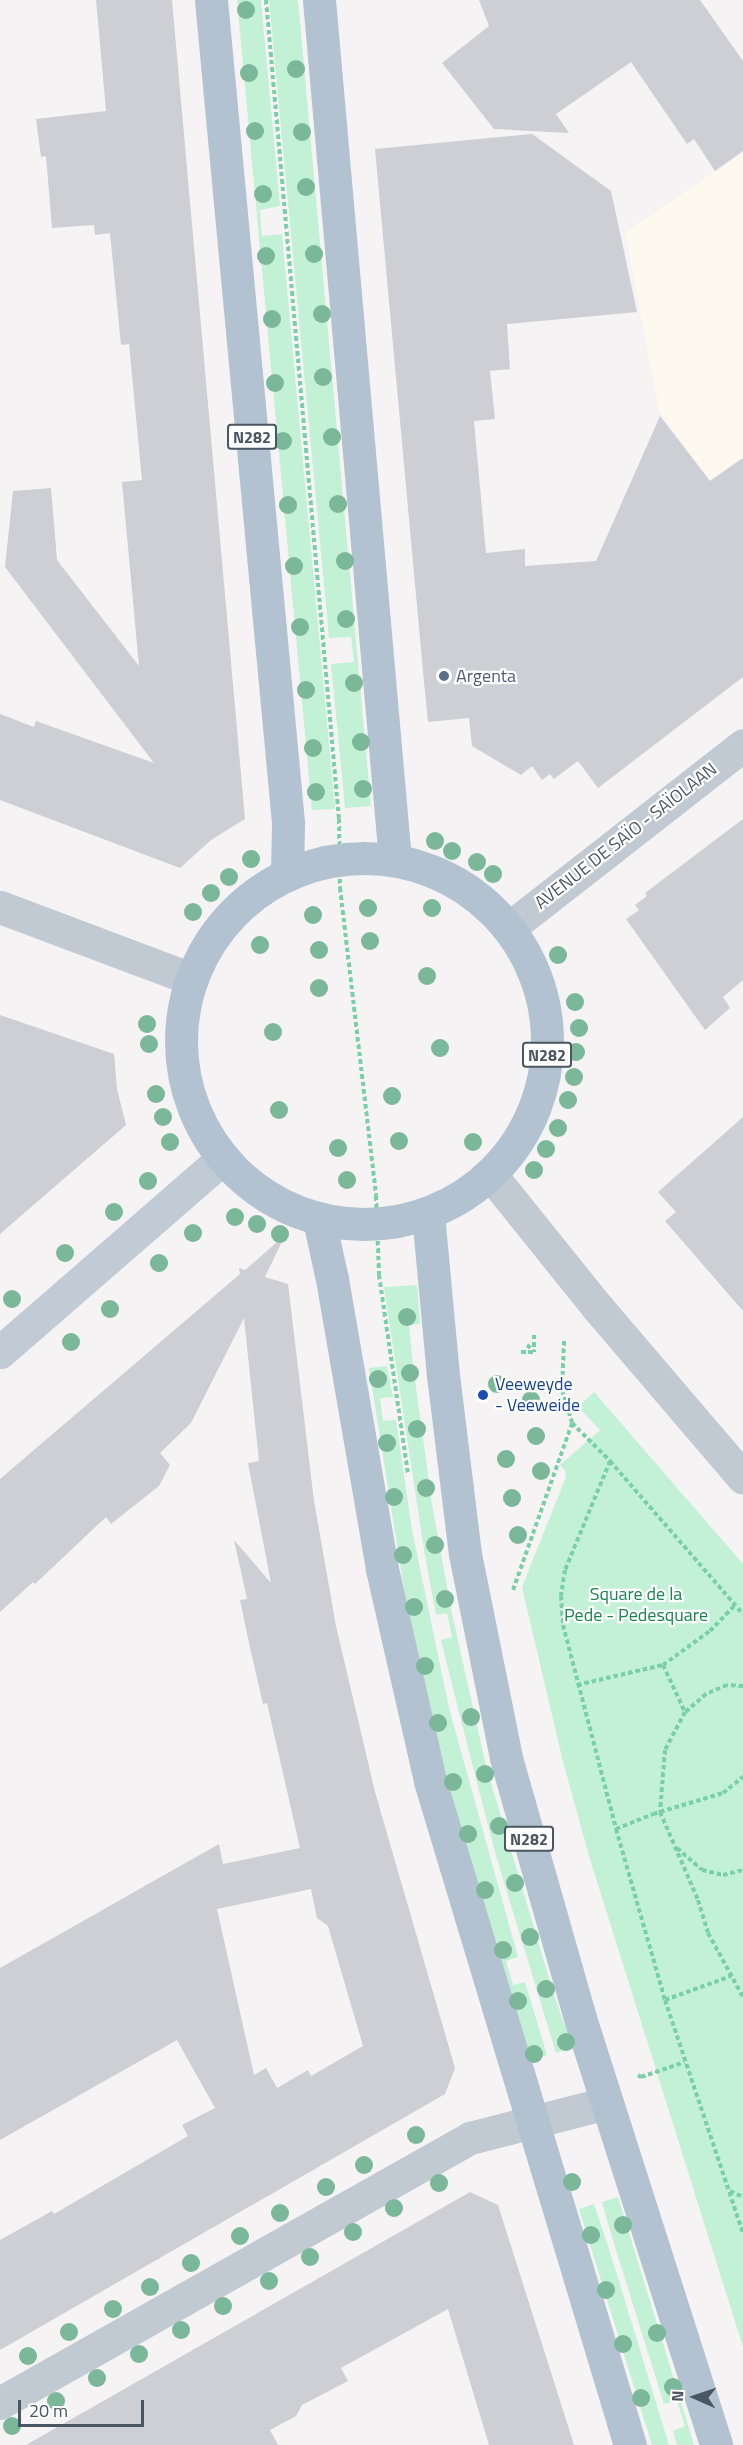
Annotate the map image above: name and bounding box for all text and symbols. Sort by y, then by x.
road number: N282 [226,424,278,450]
place label: Argenta [456,665,516,687]
marker: Argenta [437,669,451,683]
street label: AVENUE DE SAÏO - SAÏOLAAN [531,758,721,914]
road number: N282 [522,1042,572,1068]
place label: Veeweyde - Veeweide [495,1374,580,1416]
marker: Veeweyde - Veeweide [476,1388,490,1402]
park label: Square de la Pede - Pedesquare [564,1584,708,1626]
road number: N282 [504,1826,554,1852]
north arrow [665,2367,725,2427]
scale bar [21,2388,147,2426]
text: N [665,2390,689,2402]
text: 20 m [29,2397,68,2424]

